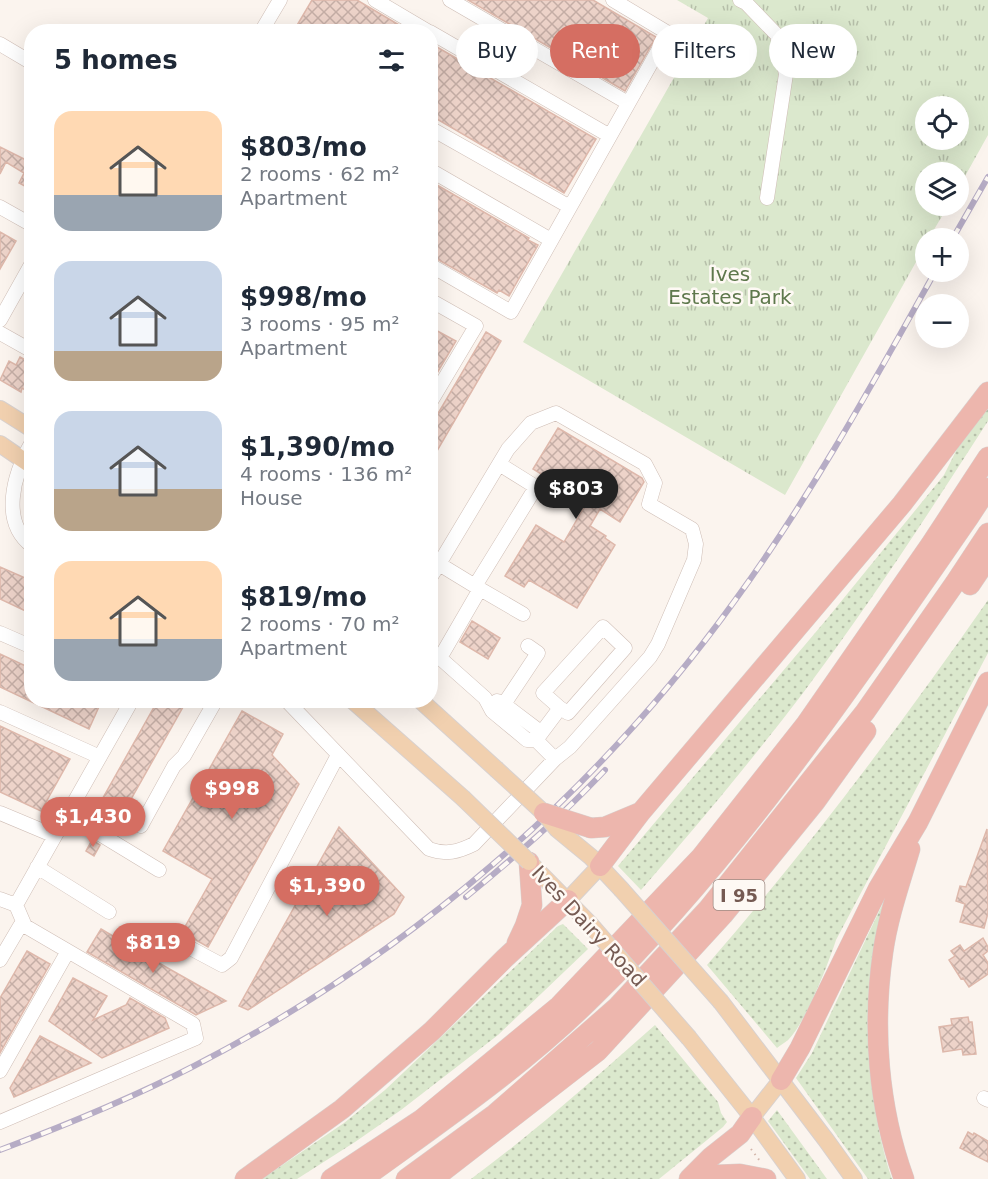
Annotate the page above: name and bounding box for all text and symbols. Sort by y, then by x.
chip: Buy [456,24,538,78]
chip: Rent [550,24,640,78]
chip: Filters [652,24,757,78]
chip: New [769,24,857,78]
icon: filters [375,44,408,77]
text: 5 homes [54,45,178,75]
map controls [915,96,969,348]
button: locate [915,96,969,150]
text: $803/mo [240,132,367,162]
icon: home [102,135,174,207]
text: 2 rooms · 62 m² [240,162,400,186]
button: layers [915,162,969,216]
text: Apartment [240,186,347,210]
button: + [915,228,969,282]
park label: Ives Estates Park [668,262,792,309]
text: $998/mo [240,282,367,312]
icon: home [102,285,174,357]
button: − [915,294,969,348]
text: 3 rooms · 95 m² [240,312,400,336]
text: Apartment [240,336,347,360]
text: $1,390/mo [240,432,395,462]
icon: home [102,435,174,507]
text: 4 rooms · 136 m² [240,462,412,486]
pin: $803 [540,469,612,520]
text: $803 [548,476,604,500]
text: House [240,486,303,510]
text: $819/mo [240,582,367,612]
icon: home [102,585,174,657]
text: 2 rooms · 70 m² [240,612,400,636]
text: Apartment [240,636,347,660]
pin: $998 [196,769,268,820]
text: $998 [204,776,260,800]
pin: $1,430 [44,797,142,848]
text: $1,430 [54,804,132,828]
street label: Ives Dairy Road [527,861,651,991]
pin: $1,390 [278,866,376,917]
text: $1,390 [288,873,366,897]
road number: I 95 [714,880,764,910]
pin: $819 [117,923,189,974]
text: $819 [125,930,181,954]

